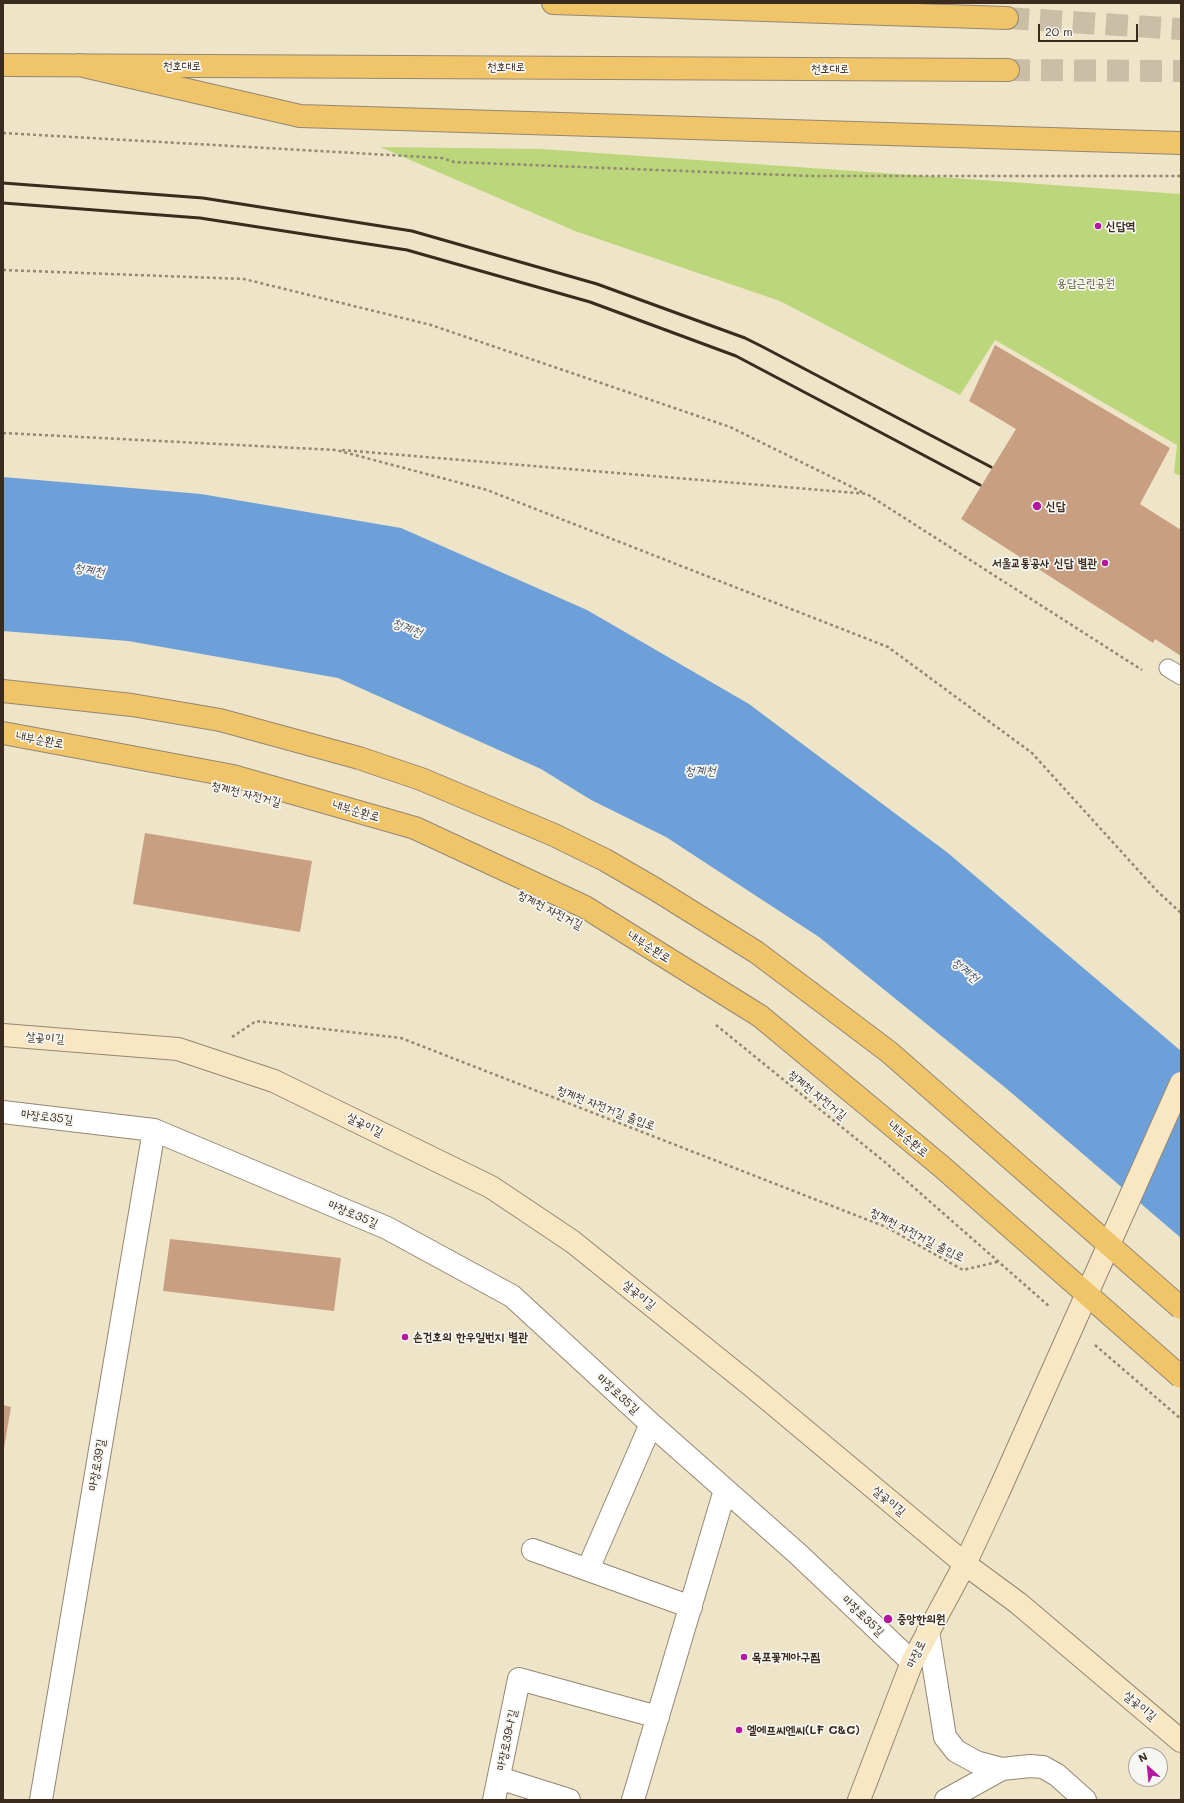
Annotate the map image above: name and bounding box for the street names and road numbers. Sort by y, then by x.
street label: 천호대로 [163,59,201,73]
street label: 천호대로 [487,60,525,74]
street label: 천호대로 [811,62,849,76]
street label: 내부순환로 [15,729,65,751]
street label: 청계천 자전거길 [210,778,282,810]
street label: 내부순환로 [331,797,381,825]
street label: 청계천 자전거길 [515,887,585,933]
street label: 내부순환로 [625,928,673,966]
street label: 살곶이길 [25,1029,65,1047]
street label: 청계천 자전거길 [785,1067,849,1123]
street label: 청계천 자전거길 출입로 [555,1083,657,1133]
street label: 마장로35길 [20,1107,74,1127]
street label: 살곶이길 [344,1110,386,1140]
street label: 내부순환로 [885,1118,931,1160]
street label: 마장로35길 [326,1197,380,1231]
street label: 청계천 자전거길 출입로 [867,1205,967,1265]
street label: 살곶이길 [619,1277,659,1313]
street label: 마장로35길 [594,1371,642,1417]
street label: 마장로39길 [85,1438,109,1492]
street label: 살곶이길 [870,1483,908,1519]
street label: 마장로35길 [839,1593,887,1639]
street label: 마장로 [903,1638,929,1670]
street label: 살곶이길 [1121,1688,1159,1724]
street label: 마장로39나길 [493,1708,521,1772]

